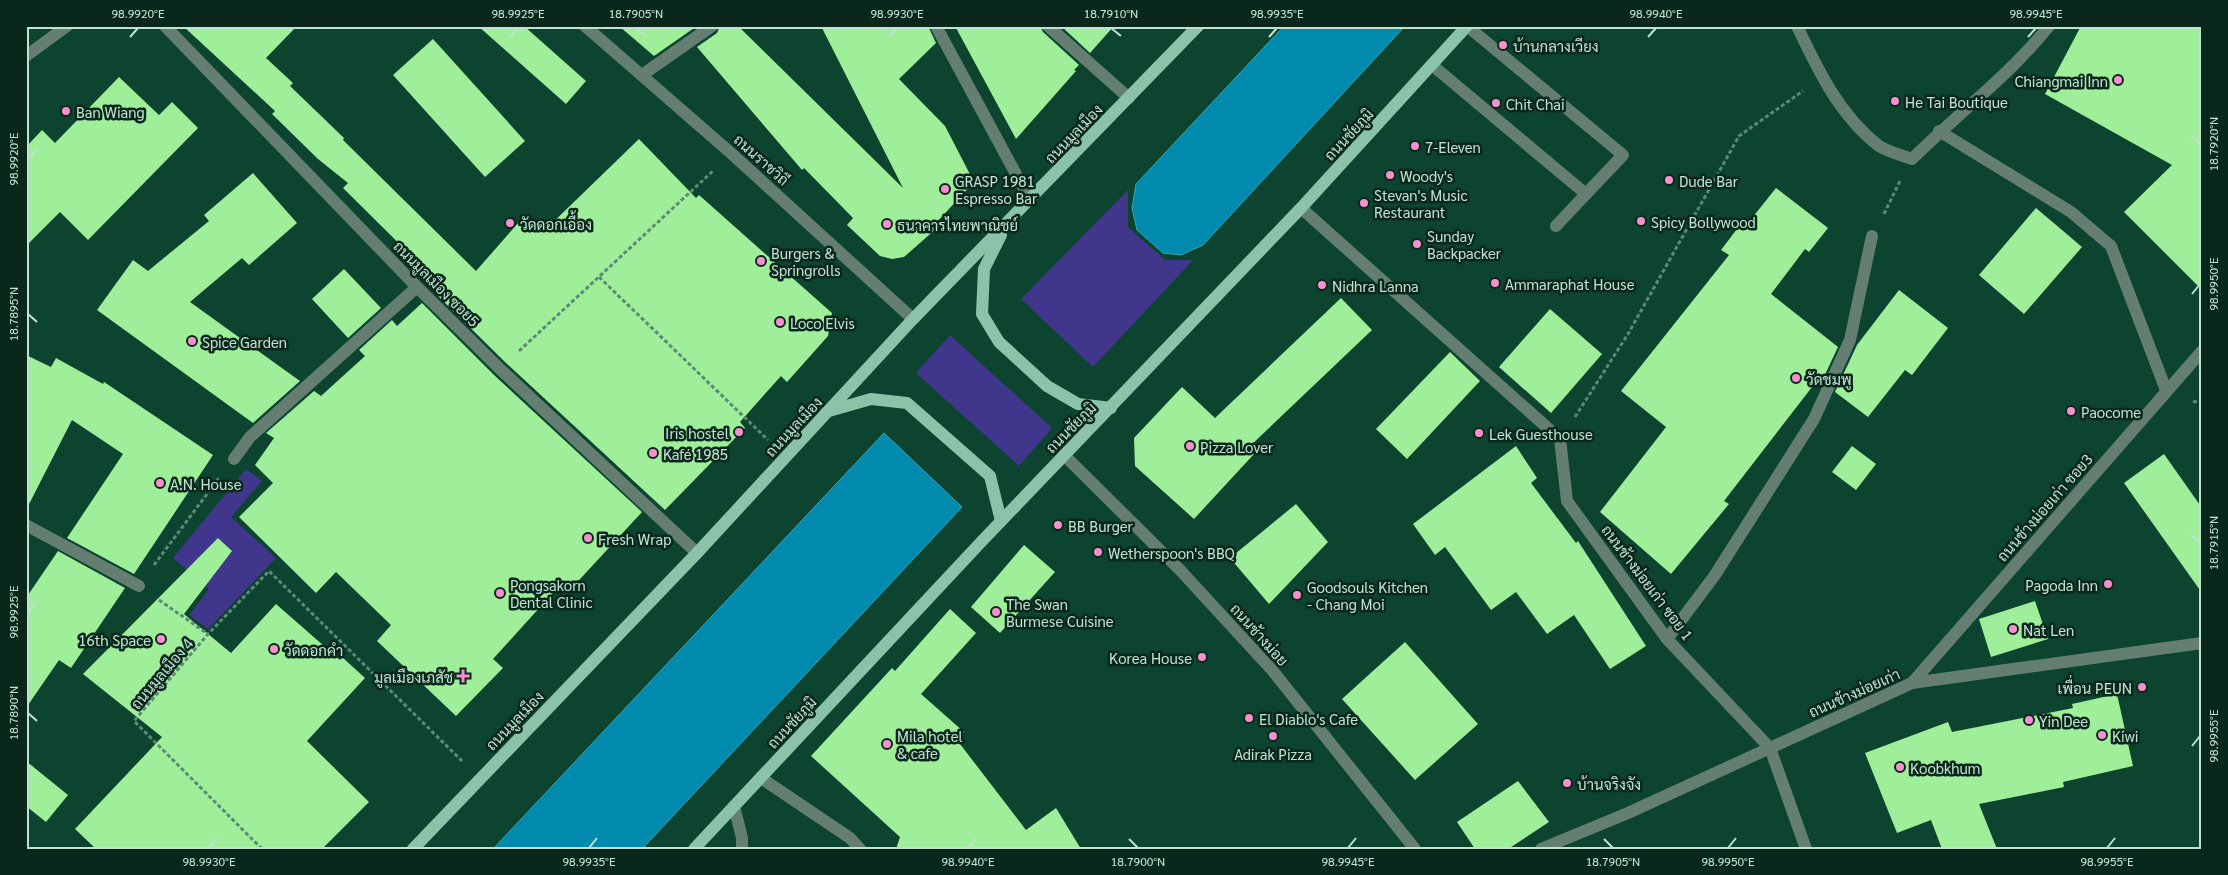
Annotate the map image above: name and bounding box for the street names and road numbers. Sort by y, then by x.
street label: ถนนมูลเมือง [1040,99,1107,168]
street label: ถนนชัยภูมิ [1319,104,1378,165]
street label: ถนนราชวิถี [730,129,794,189]
street label: ถนนมูลเมือง ซอย5 [389,236,484,331]
street label: ถนนมูลเมือง [760,392,827,461]
street label: ถนนชัยภูมิ [1041,398,1101,458]
street label: ถนนช้างม่อยเก่า ซอย3 [1992,449,2096,565]
street label: ถนนช้างม่อยเก่า ซอย 1 [1598,520,1698,644]
street label: ถนนช้างม่อย [1227,599,1293,669]
street label: ถนนมูลเมือง 4 [126,634,198,714]
street label: ถนนช้างม่อยเก่า [1805,663,1903,721]
street label: ถนนมูลเมือง [481,686,548,755]
street label: ถนนชัยภูมิ [762,692,821,753]

